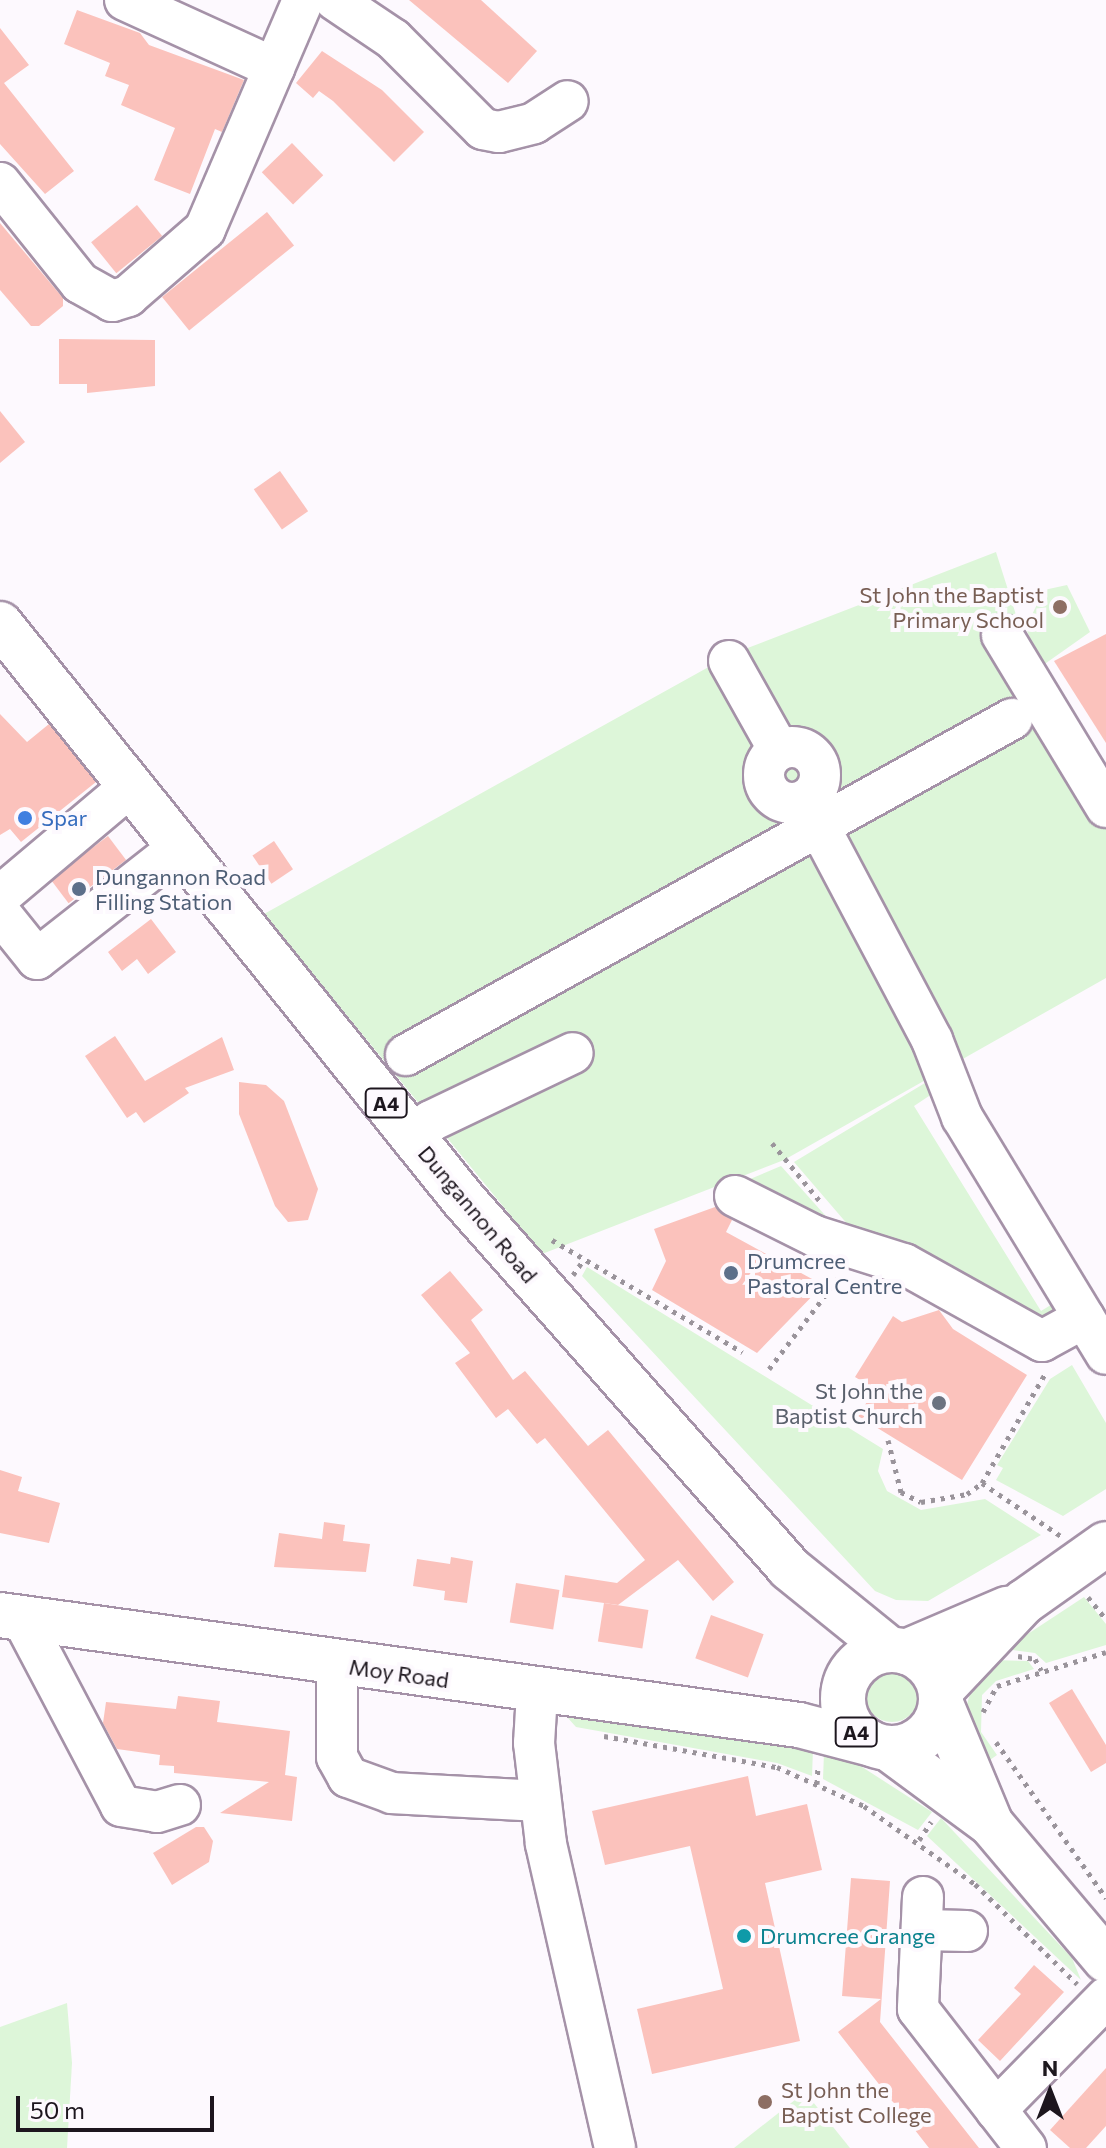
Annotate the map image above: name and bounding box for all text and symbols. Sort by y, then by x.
place label: St John the Baptist Primary School [859,581,1044,632]
marker: St John the Baptist Primary School [1051,598,1069,616]
place label: Spar [41,805,87,831]
marker: Spar [16,809,34,827]
place label: Dungannon Road Filling Station [95,863,266,914]
marker: Dungannon Road Filling Station [70,880,88,898]
road number: A4 [364,1087,408,1119]
street label: Dungannon Road [413,1140,543,1288]
place label: Drumcree Pastoral Centre [747,1247,902,1298]
marker: Drumcree Pastoral Centre [722,1264,740,1282]
place label: St John the Baptist Church [775,1377,923,1428]
marker: St John the Baptist Church [930,1394,948,1412]
street label: Moy Road [347,1653,451,1693]
road number: A4 [834,1716,878,1748]
place label: Drumcree Grange [760,1923,935,1949]
marker: Drumcree Grange [735,1927,753,1945]
north arrow [1010,2052,1090,2132]
text: N [1042,2054,1058,2081]
place label: St John the Baptist College [781,2076,932,2128]
scale bar [20,2080,218,2130]
marker: St John the Baptist College [756,2093,774,2111]
text: 50 m [30,2095,85,2124]

